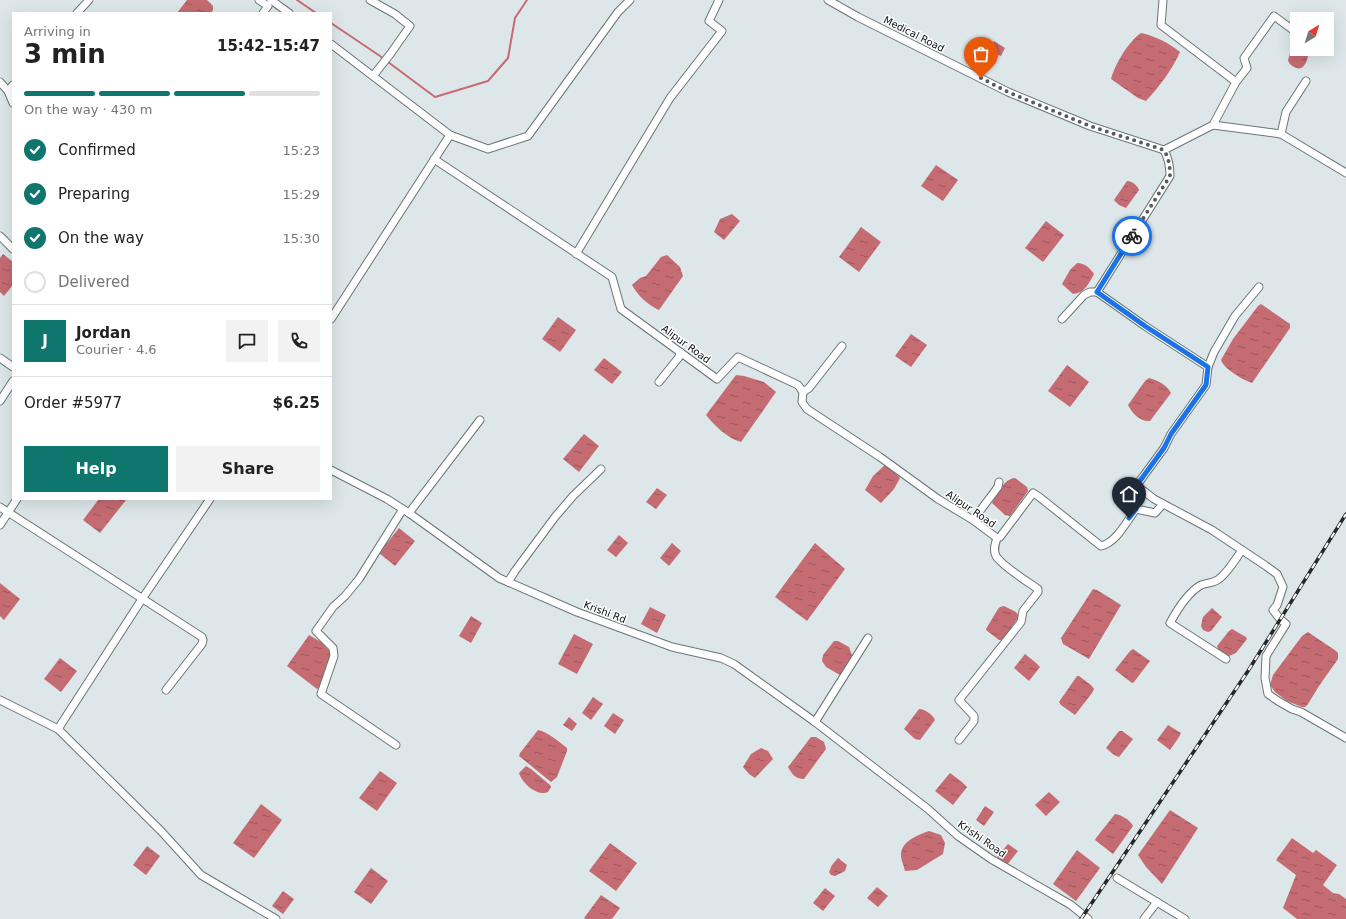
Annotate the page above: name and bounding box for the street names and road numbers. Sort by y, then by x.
street label: Medical Road [882,14,946,54]
street label: Alipur Road [660,323,712,365]
street label: Alipur Road [944,488,998,530]
street label: Krishi Rd [582,599,628,625]
street label: Krishi Road [956,818,1008,860]

